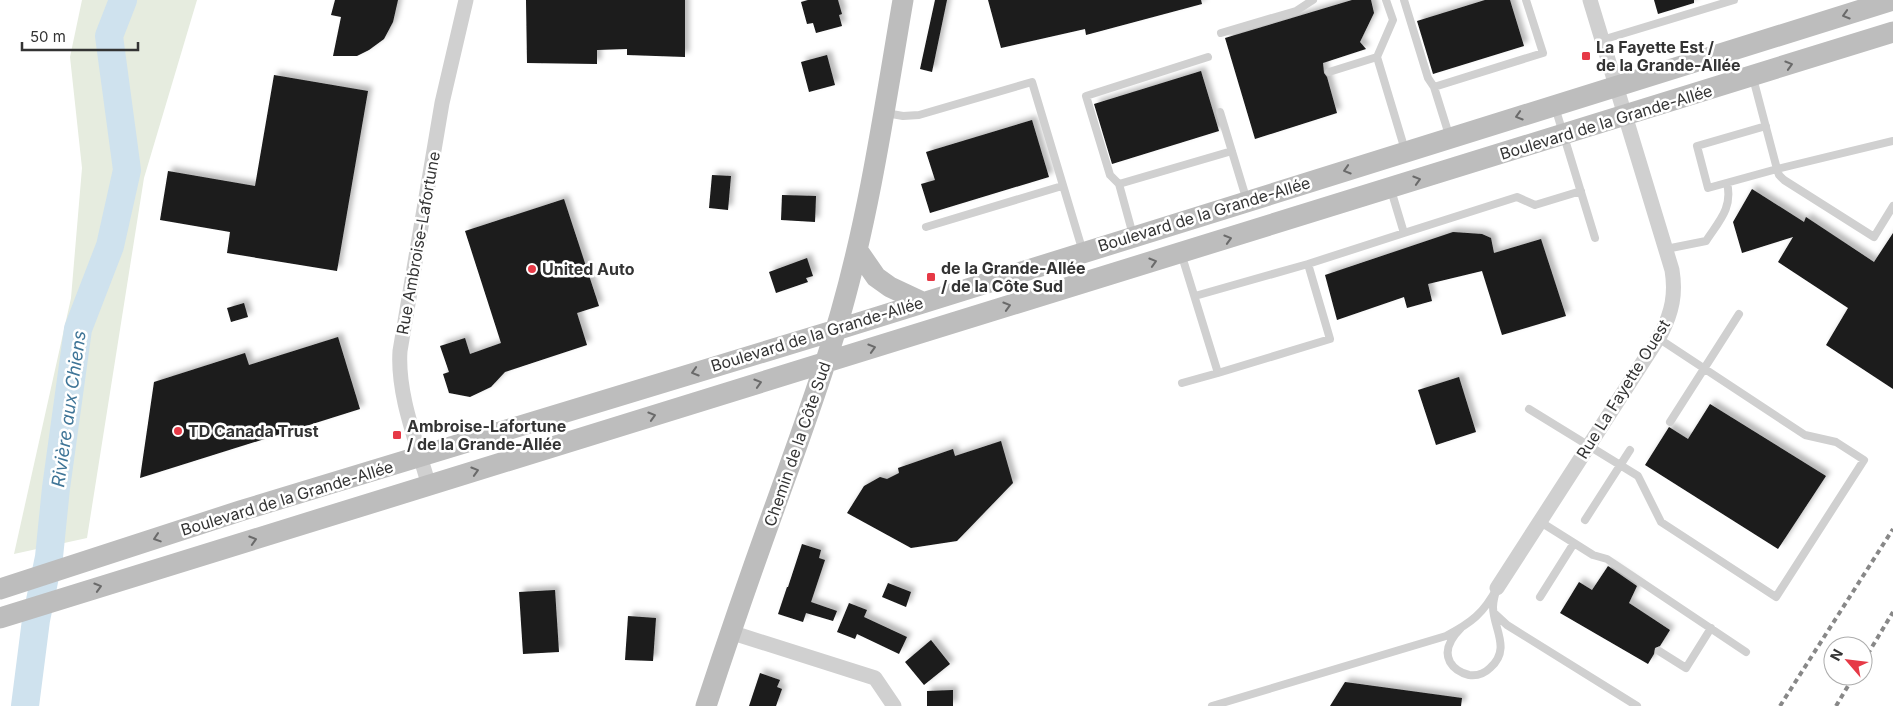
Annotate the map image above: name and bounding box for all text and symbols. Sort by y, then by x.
one-way arrow [1843,9,1851,19]
scale bar [22,20,139,52]
text: 50 m [30,27,66,46]
place label: La Fayette Est / de la Grande-Allée [1596,37,1741,75]
marker: La Fayette Est / de la Grande-Allée [1580,50,1592,62]
one-way arrow [1784,60,1793,70]
street label: Boulevard de la Grande-Allée [1497,80,1715,164]
one-way arrow [1516,111,1524,121]
street label: Rue Ambroise-Lafortune [392,150,444,336]
one-way arrow [1344,164,1352,174]
street label: Boulevard de la Grande-Allée [1095,172,1313,256]
one-way arrow [1412,176,1420,186]
one-way arrow [1223,234,1232,244]
one-way arrow [1149,257,1157,267]
place label: de la Grande-Allée / de la Côte Sud [941,258,1086,296]
place label: United Auto [542,259,635,279]
marker: United Auto [526,263,538,275]
marker: de la Grande-Allée / de la Côte Sud [925,271,937,283]
street label: Boulevard de la Grande-Allée [708,292,926,376]
one-way arrow [1002,302,1010,312]
street label: Rue La Fayette Ouest [1572,316,1674,462]
water label: Rivière aux Chiens [47,329,90,489]
one-way arrow [867,344,876,354]
street label: Chemin de la Côte Sud [759,359,835,529]
one-way arrow [691,366,700,376]
one-way arrow [754,379,762,389]
one-way arrow [647,412,655,422]
place label: Ambroise-Lafortune / de la Grande-Allée [407,416,566,454]
place label: TD Canada Trust [188,421,319,441]
marker: TD Canada Trust [172,425,184,437]
marker: Ambroise-Lafortune / de la Grande-Allée [391,429,403,441]
street label: Boulevard de la Grande-Allée [178,456,396,540]
one-way arrow [471,467,479,477]
one-way arrow [153,533,162,543]
one-way arrow [249,535,257,545]
one-way arrow [93,583,102,593]
north arrow [1823,636,1873,686]
text: N [1826,646,1846,663]

